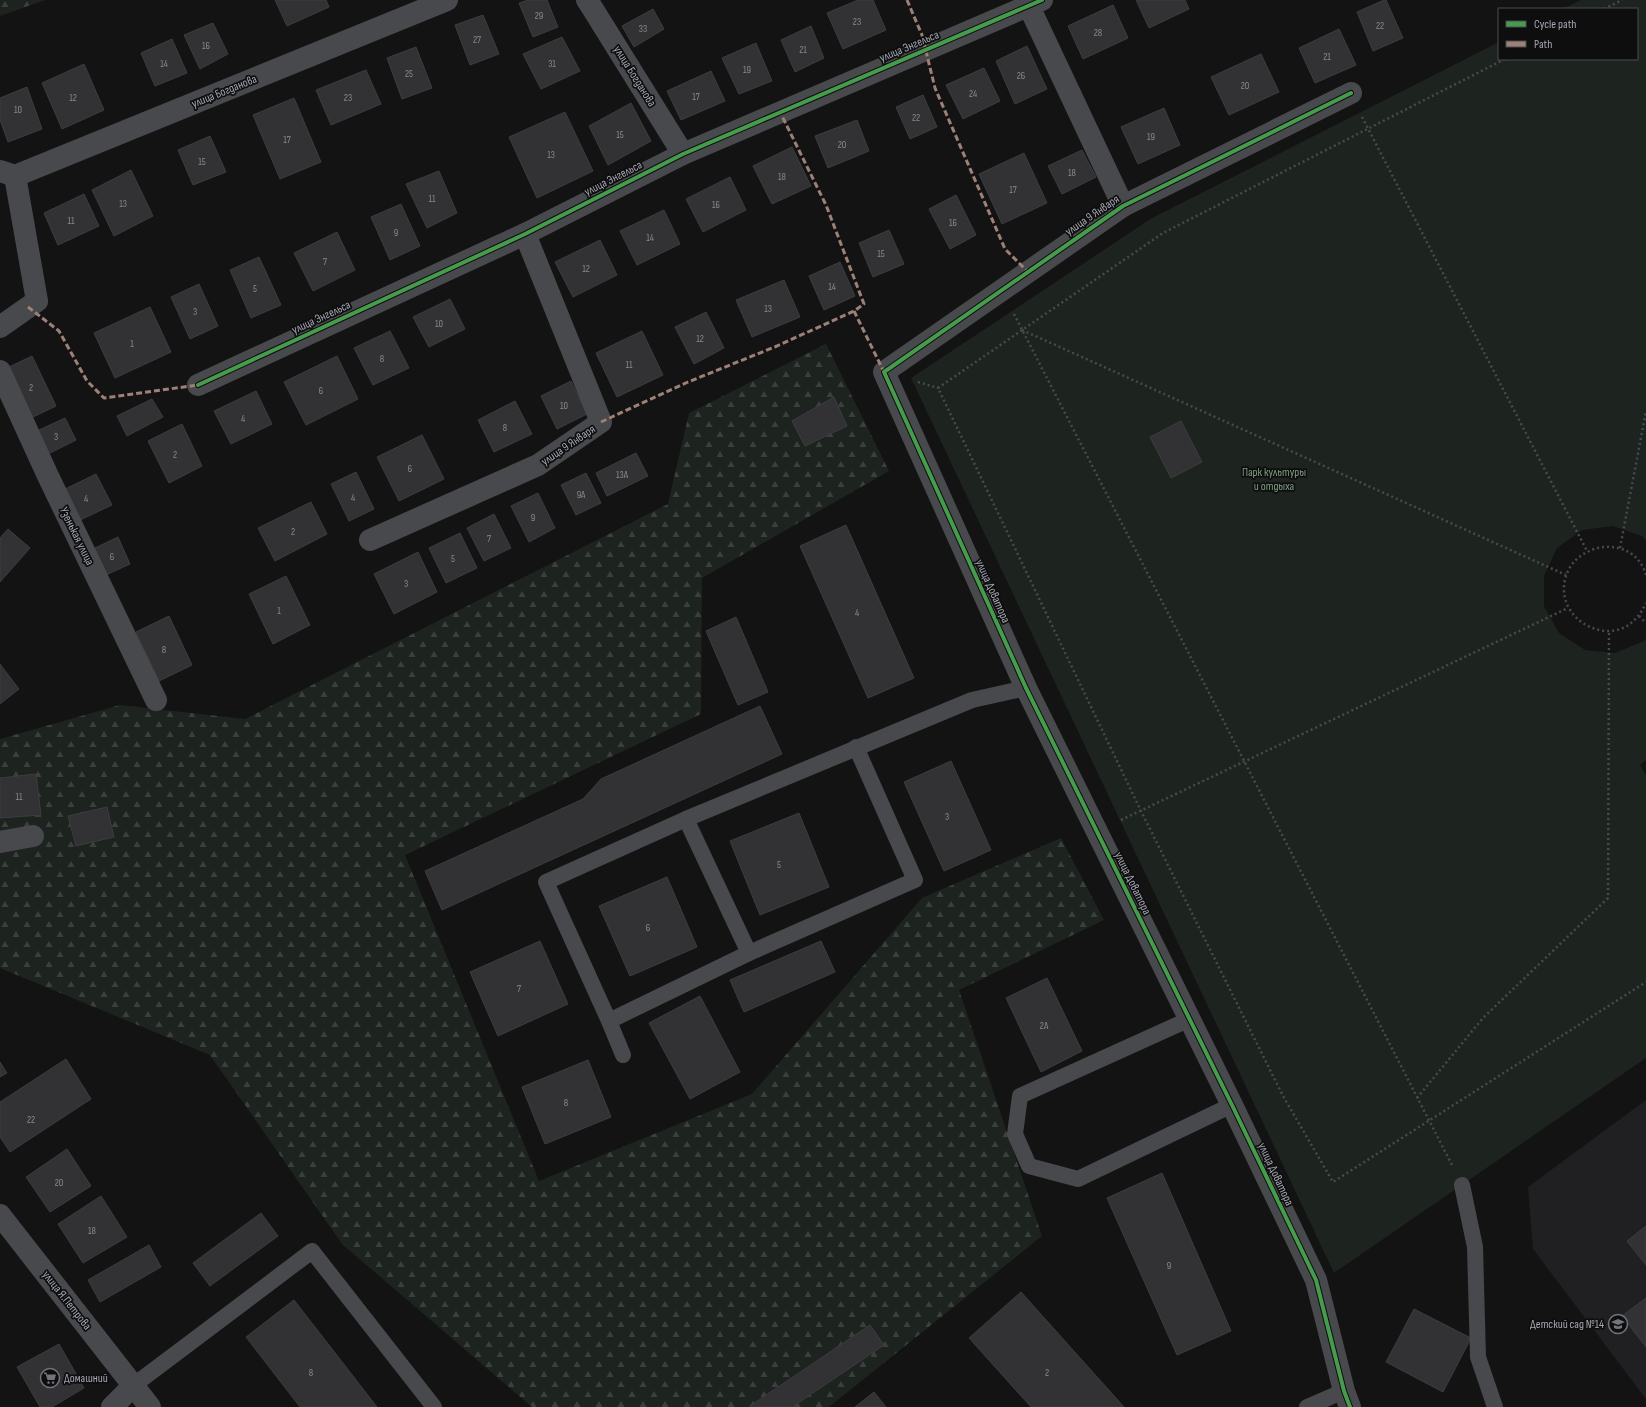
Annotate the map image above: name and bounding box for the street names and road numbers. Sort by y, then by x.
street label: улица Энгельса [877,27,942,66]
street label: улица Богданова [610,43,659,110]
street label: улица Богданова [189,71,259,111]
street label: улица Энгельса [582,157,645,199]
street label: улица 9 Января [1062,192,1123,239]
street label: улица Энгельса [289,297,353,338]
street label: улица 9 Января [538,422,599,469]
street label: Узенькая улица [56,505,97,568]
street label: улица Доватора [972,557,1013,626]
street label: улица Доватора [1111,849,1154,917]
street label: улица Доватора [1254,1140,1297,1209]
street label: улица Я.Петрова [39,1268,95,1333]

